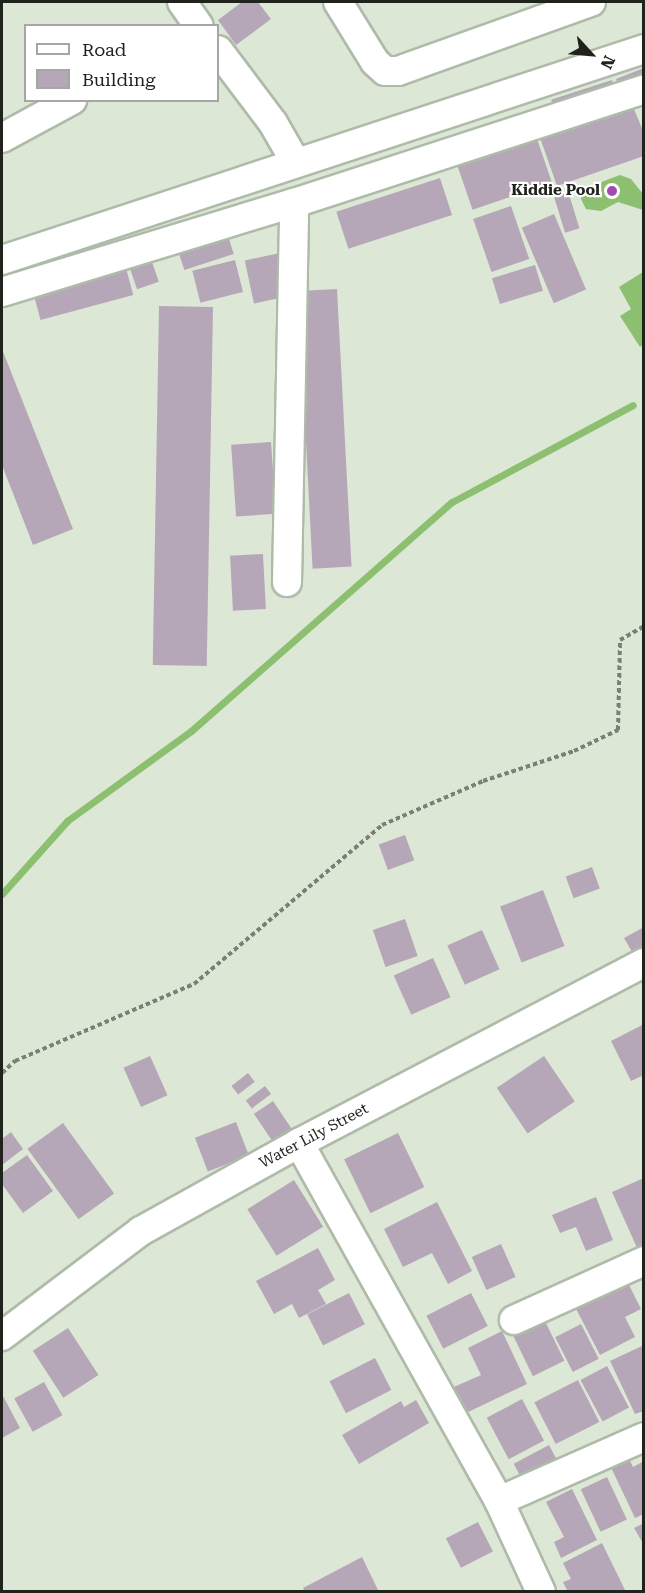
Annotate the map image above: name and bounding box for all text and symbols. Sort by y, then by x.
legend [24,24,219,102]
north arrow [561,24,621,84]
text: Road [82,39,126,60]
text: N [596,52,619,72]
text: Building [82,69,156,90]
place label: Kiddie Pool [511,182,600,200]
marker: Kiddie Pool [605,184,619,198]
street label: Water Lily Street [257,1100,371,1172]

